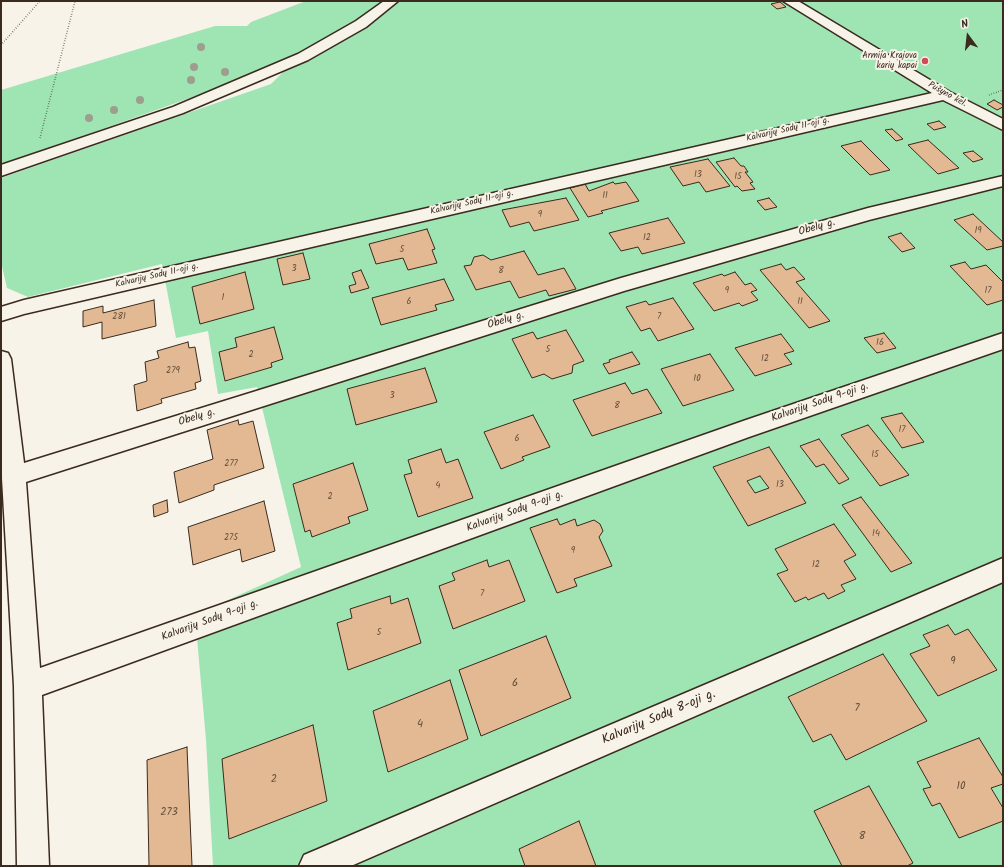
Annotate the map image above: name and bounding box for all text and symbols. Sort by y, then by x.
text: N [959,15,971,34]
north arrow [948,16,988,56]
place label: Armija Krajova karių kapai [862,51,917,72]
marker: Armija Krajova karių kapai [920,56,930,66]
street label: Pušyno kel. [926,80,968,110]
street label: Kalvarijų Sodų 11-oji g. [746,115,830,145]
house number: 13 [694,170,702,180]
house number: 15 [734,172,742,182]
street label: Kalvarijų Sodų 11-oji g. [430,188,514,218]
house number: 11 [602,191,608,201]
house number: 9 [538,210,542,220]
street label: Obelų g. [797,216,837,240]
house number: 19 [974,226,982,236]
house number: 12 [643,233,651,243]
house number: 5 [400,245,404,255]
street label: Kalvarijų Sodų 11-oji g. [115,261,199,291]
house number: 3 [291,264,297,274]
house number: 8 [498,266,504,276]
house number: 9 [725,286,729,296]
house number: 17 [985,286,991,296]
house number: 1 [222,293,224,303]
house number: 6 [406,297,412,307]
house number: 11 [797,297,803,307]
street label: Obelų g. [486,309,526,333]
house number: 281 [112,312,126,322]
house number: 7 [657,312,661,322]
house number: 16 [876,338,884,348]
house number: 5 [546,345,550,355]
house number: 2 [248,350,254,360]
house number: 12 [761,354,769,364]
house number: 279 [166,366,180,376]
house number: 10 [693,374,701,384]
street label: Kalvarijų Sodų 9-oji g. [770,380,870,426]
house number: 3 [389,391,395,401]
house number: 8 [614,401,620,411]
street label: Obelų g. [177,406,217,430]
house number: 17 [899,425,905,435]
house number: 6 [514,434,520,444]
house number: 15 [871,450,879,460]
house number: 277 [224,459,238,469]
house number: 13 [776,480,784,490]
house number: 4 [436,481,440,491]
street label: Kalvarijų Sodų 9-oji g. [465,488,565,536]
house number: 2 [327,492,333,502]
house number: 14 [872,529,880,539]
house number: 275 [224,533,238,543]
house number: 9 [571,546,575,556]
house number: 12 [812,560,820,570]
house number: 7 [480,589,484,599]
street label: Kalvarijų Sodų 9-oji g. [160,597,260,645]
house number: 5 [377,628,381,638]
house number: 9 [950,655,956,669]
house number: 6 [512,677,518,691]
street label: Kalvarijų Sodų 8-oji g. [600,687,718,749]
house number: 7 [854,702,860,716]
house number: 4 [417,718,423,732]
house number: 2 [271,773,277,787]
house number: 10 [957,780,965,794]
house number: 273 [160,806,178,820]
house number: 8 [859,830,865,844]

